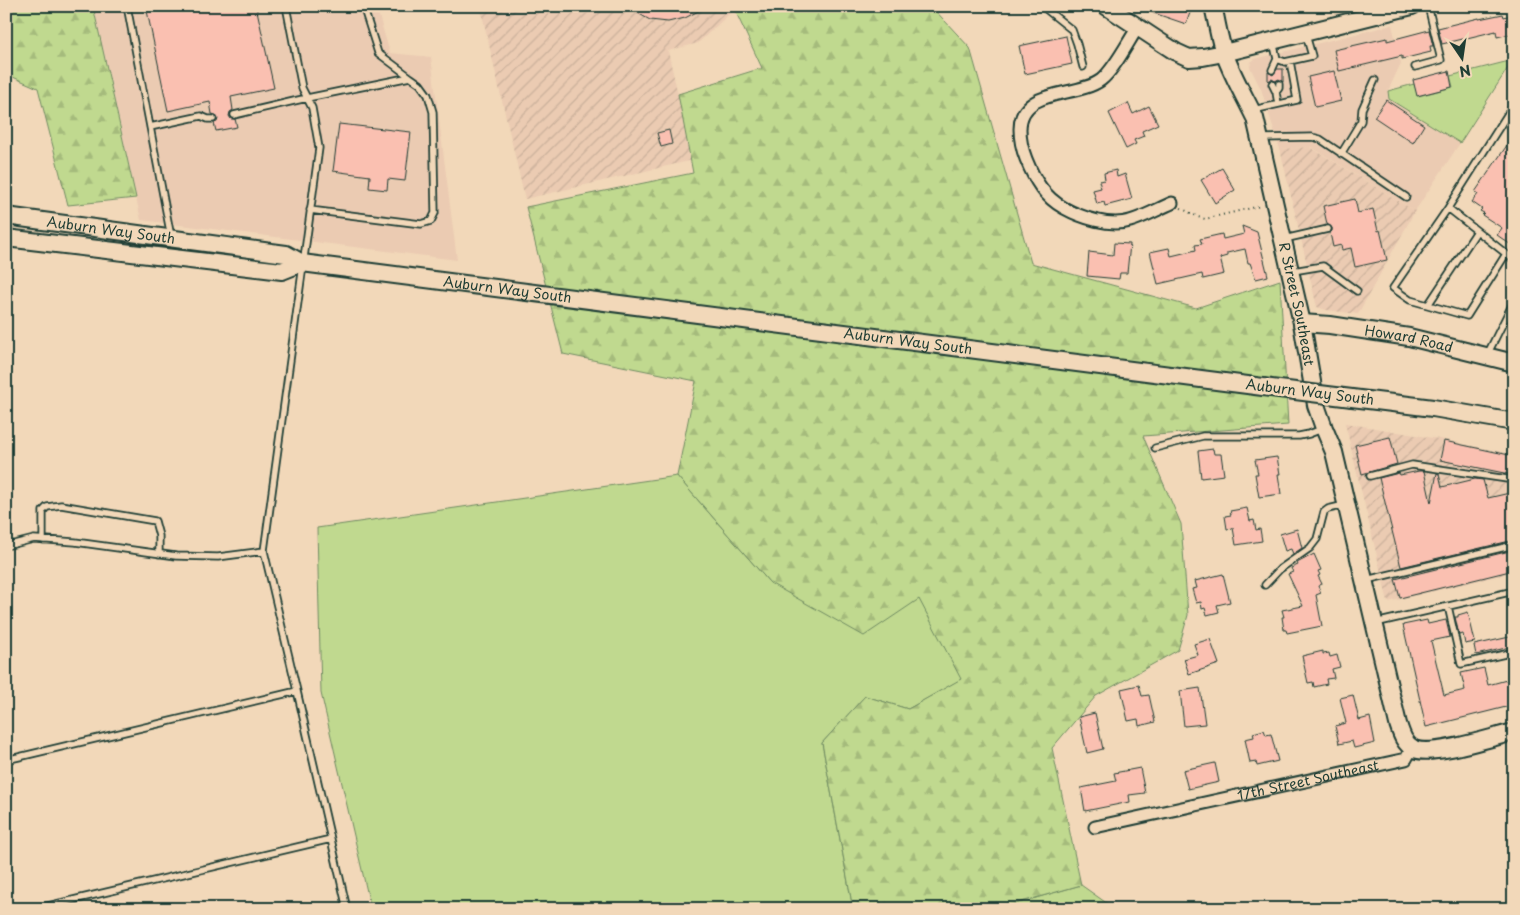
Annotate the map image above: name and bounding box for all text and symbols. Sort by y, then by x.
north arrow [1438,32,1488,82]
text: N [1457,60,1473,83]
street label: Auburn Way South [46,211,177,249]
street label: R Street Southeast [1274,240,1320,368]
street label: Auburn Way South [442,270,573,308]
street label: Howard Road [1363,319,1455,357]
street label: Auburn Way South [843,322,974,359]
street label: Auburn Way South [1245,373,1375,410]
street label: 17th Street Southeast [1235,754,1381,806]

